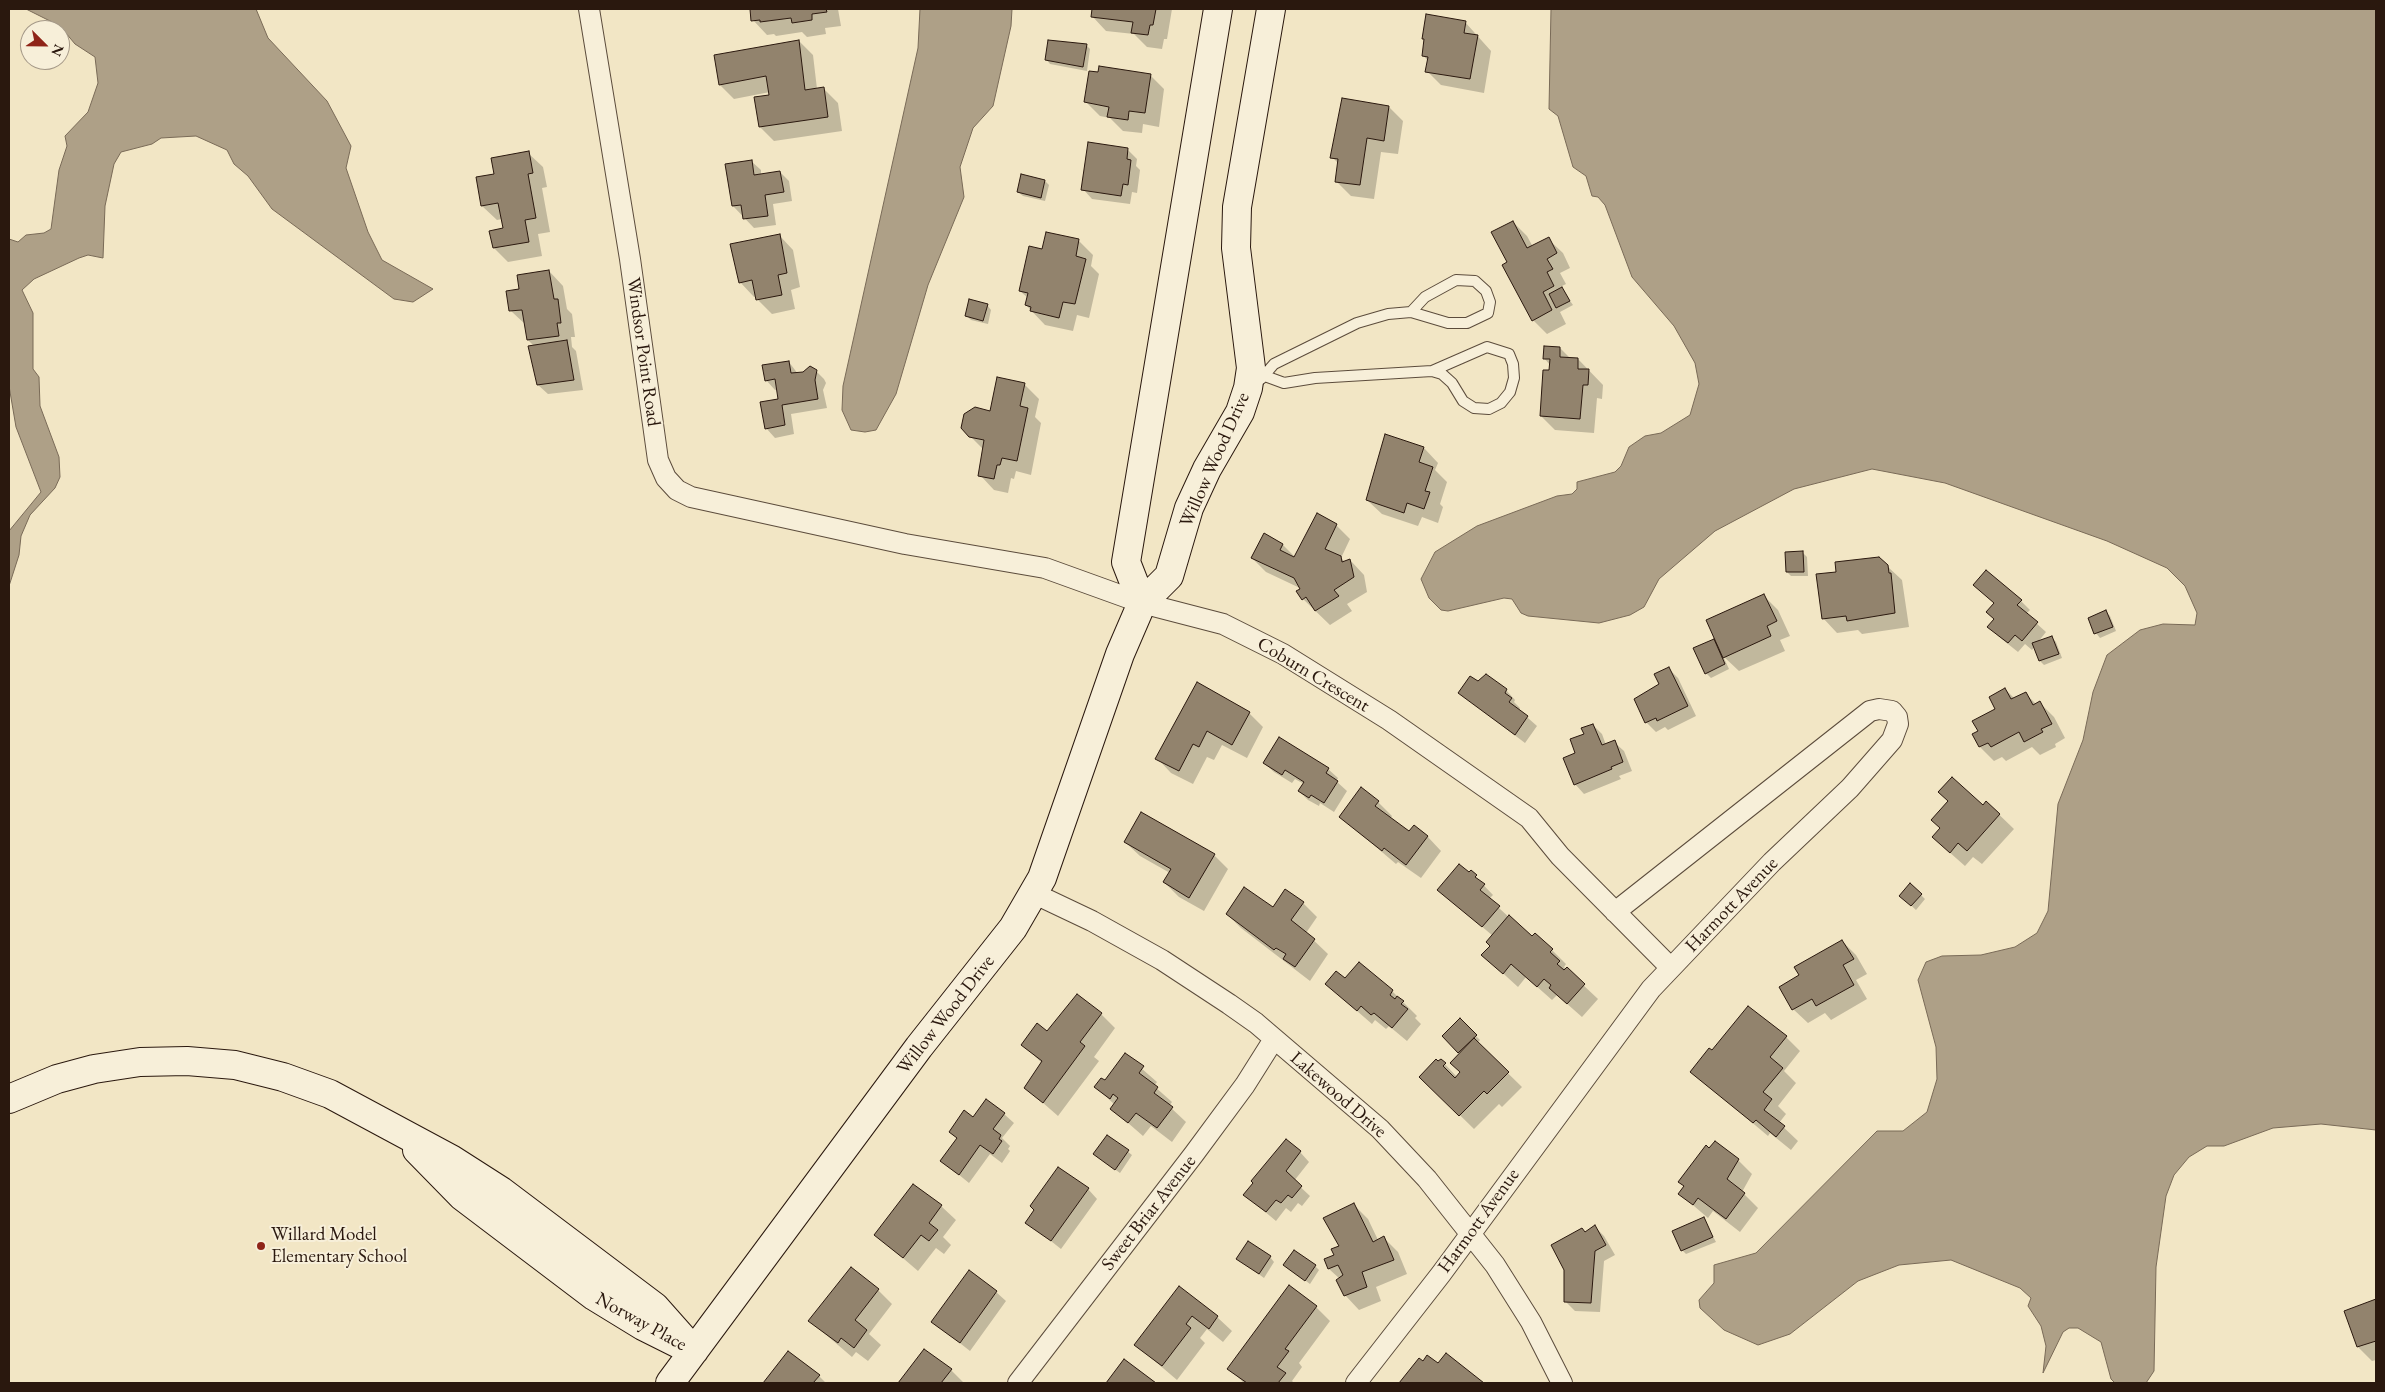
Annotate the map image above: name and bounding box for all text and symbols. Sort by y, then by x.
north arrow [20,20,70,70]
text: N [47,42,68,59]
street label: Windsor Point Road [621,276,665,428]
street label: Willow Wood Drive [1175,389,1255,531]
street label: Coburn Crescent [1253,633,1373,717]
street label: Harmott Avenue [1681,853,1783,957]
street label: Willow Wood Drive [892,951,1000,1079]
street label: Lakewood Drive [1285,1047,1391,1143]
street label: Sweet Briar Avenue [1097,1151,1201,1275]
street label: Harmott Avenue [1433,1164,1525,1278]
place label: Willard Model Elementary School [271,1224,407,1268]
marker: Willard Model Elementary School [255,1240,267,1252]
street label: Norway Place [592,1288,690,1356]

